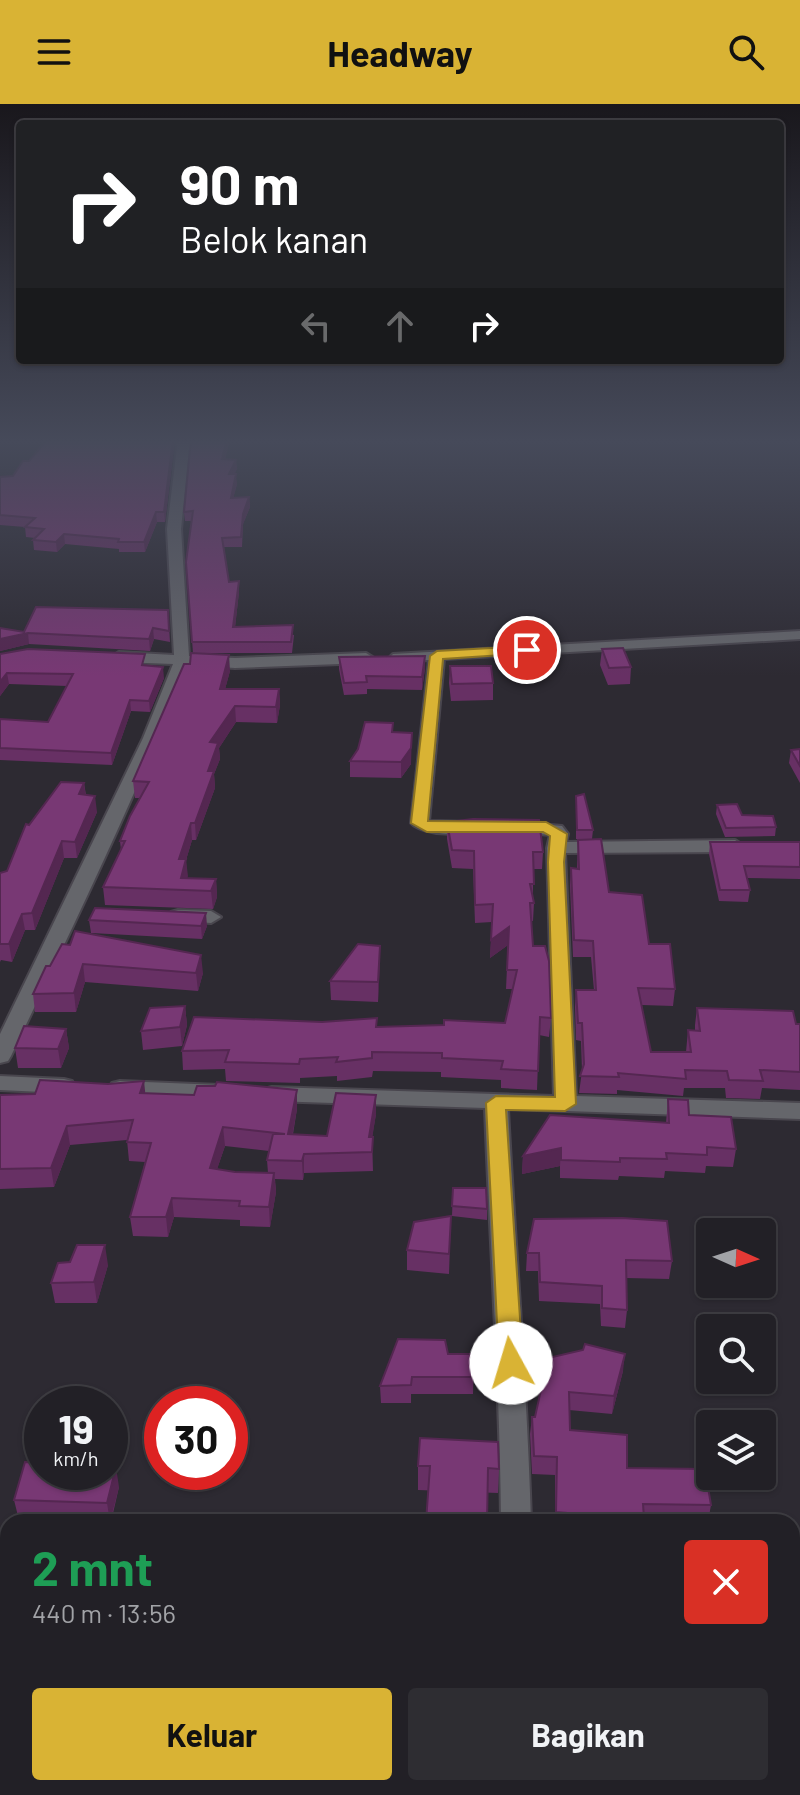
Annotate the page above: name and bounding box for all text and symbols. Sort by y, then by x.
icon: menu [32,30,76,74]
icon: search [724,30,768,74]
text: Headway [327,31,473,74]
text: 90 m [180,149,300,216]
icon: right [48,152,152,256]
text: Belok kanan [180,217,368,260]
icon: left [294,304,338,348]
icon: ahead [378,304,422,348]
icon: right [462,304,506,348]
pin [493,616,561,684]
icon: arrive [505,628,549,672]
north arrow [696,1218,776,1298]
map controls [696,1218,776,1490]
button: search [696,1314,776,1394]
position arrow [469,1321,553,1405]
speed limit sign: 30 [144,1386,248,1490]
text: 19 [58,1404,94,1452]
button: layers [696,1410,776,1490]
text: km/h [53,1446,99,1470]
text: 2 mnt [32,1538,153,1596]
button: close [684,1540,768,1624]
text: 440 m · 13:56 [32,1597,176,1628]
button: Keluar [32,1688,392,1780]
button: Bagikan [408,1688,768,1780]

